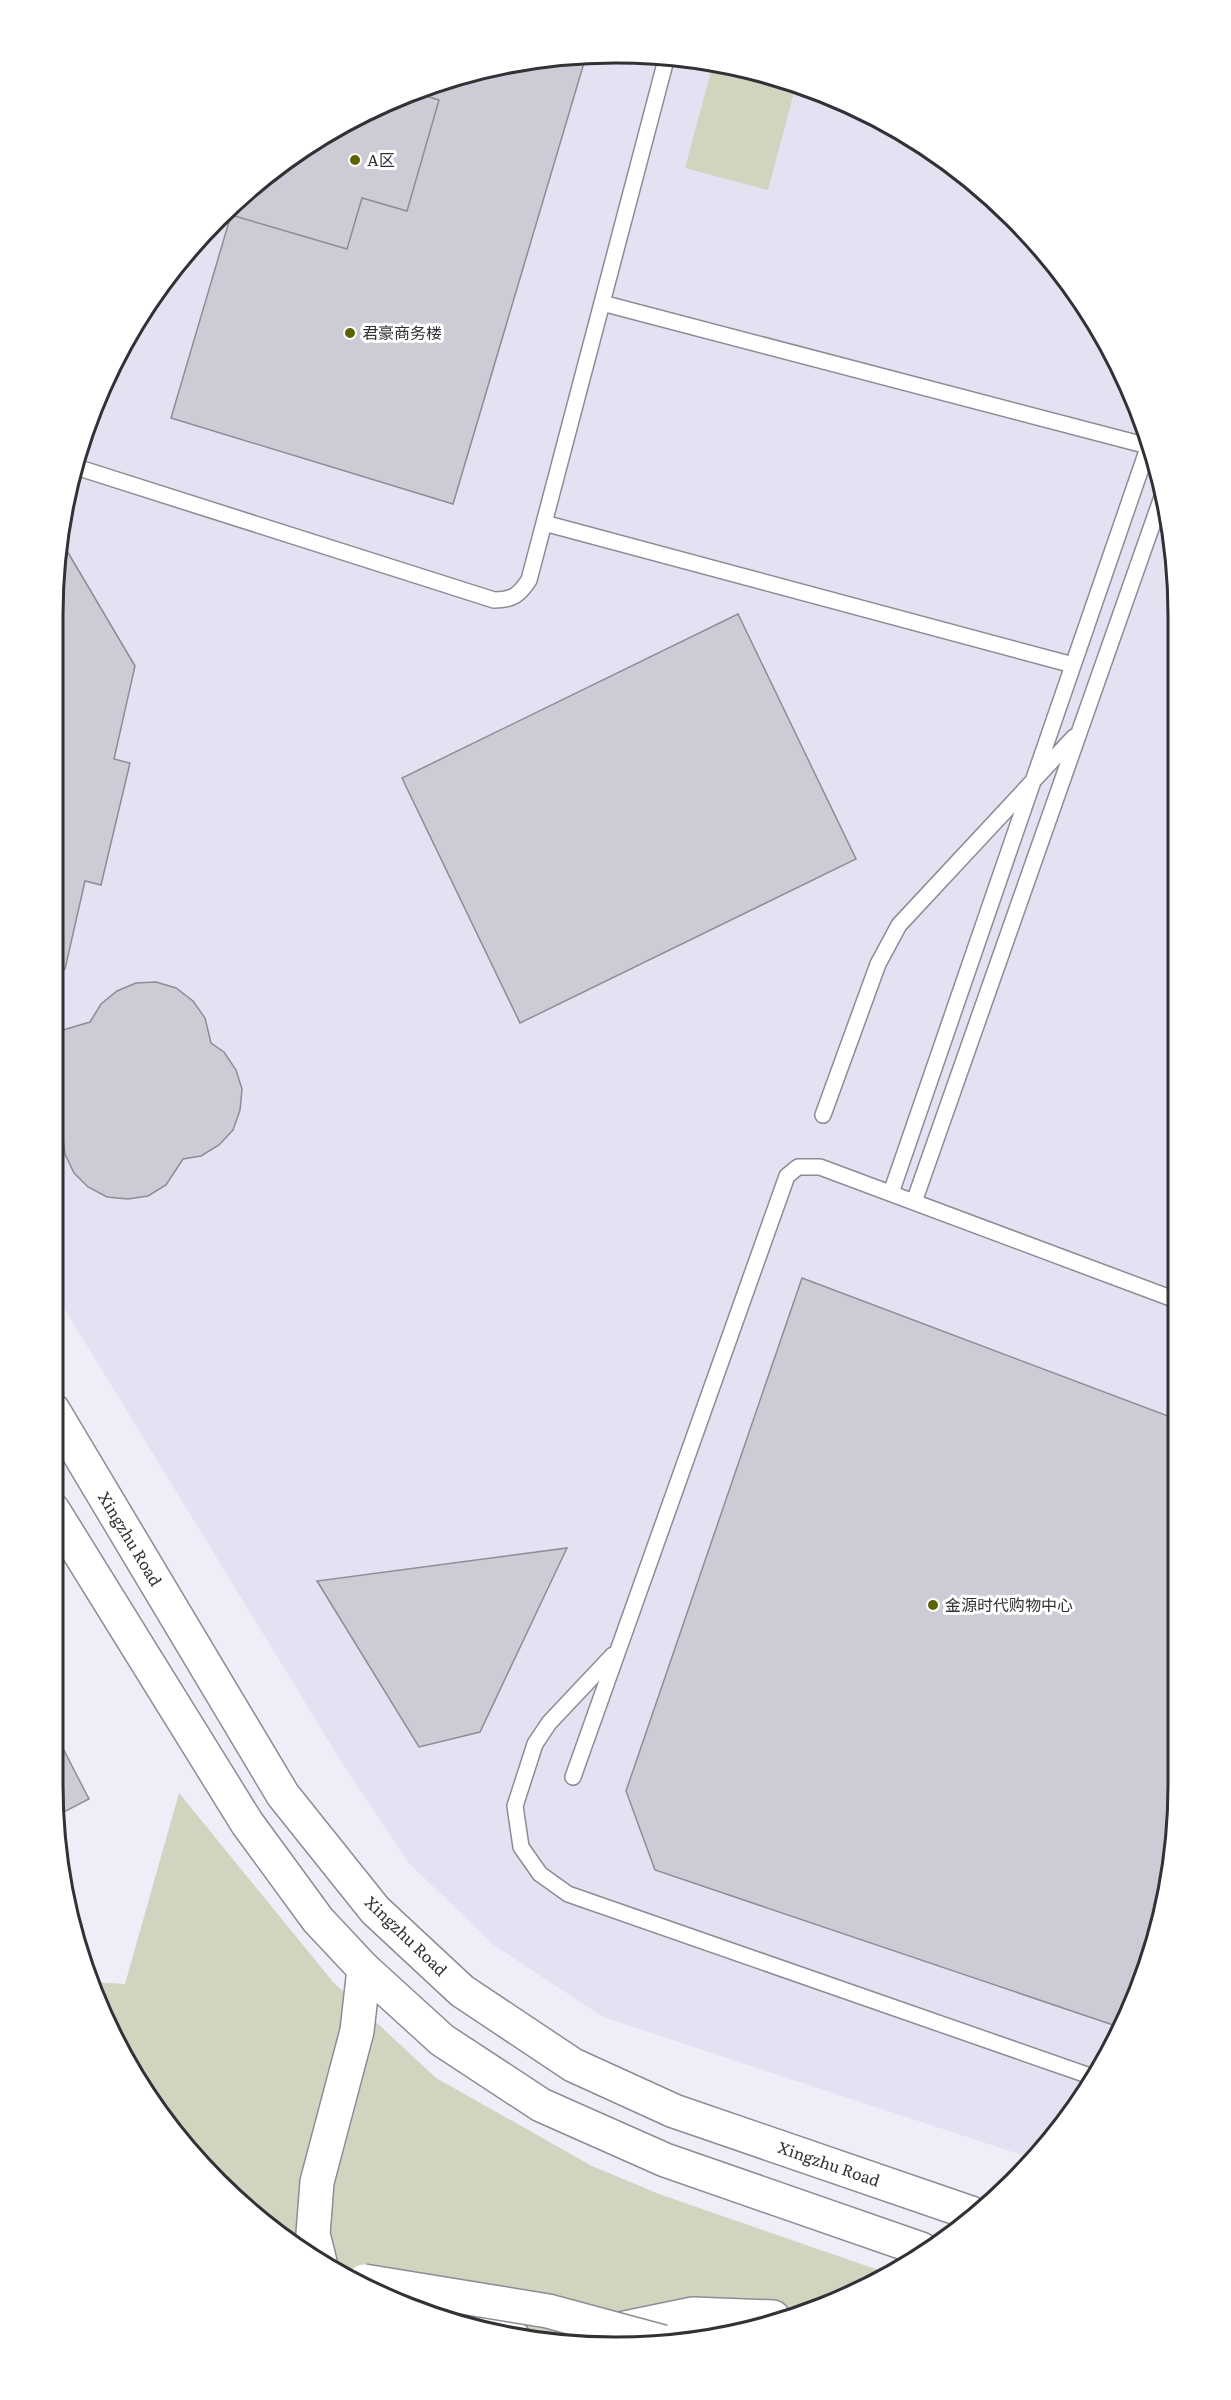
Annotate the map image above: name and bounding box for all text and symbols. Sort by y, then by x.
place label: A区 [367,147,395,171]
marker: A区 [348,153,362,167]
place label: 君豪商务楼 [362,320,442,344]
marker: 君豪商务楼 [343,326,357,340]
street label: Xingzhu Road [93,1487,169,1590]
place label: 金源时代购物中心 [945,1592,1073,1616]
marker: 金源时代购物中心 [926,1598,940,1612]
street label: Xingzhu Road [360,1890,453,1981]
street label: Xingzhu Road [775,2134,884,2192]

